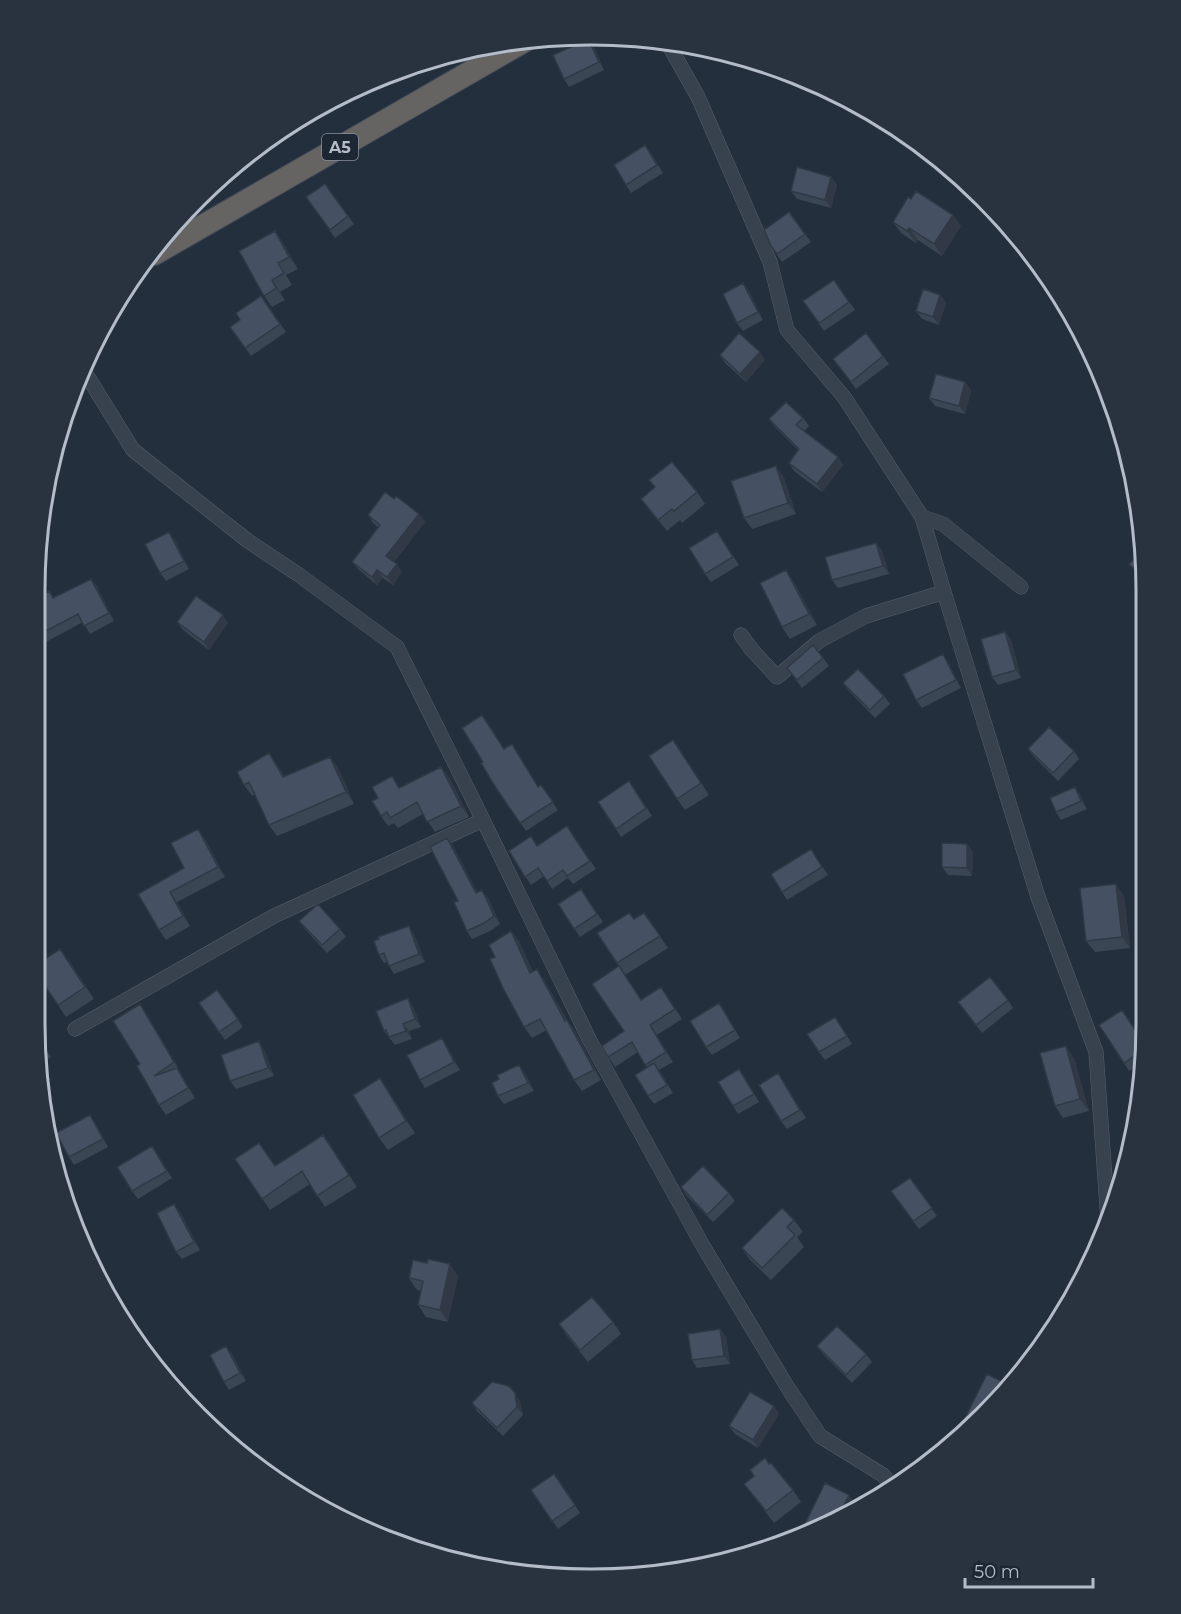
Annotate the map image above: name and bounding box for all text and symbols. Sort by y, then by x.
road number: A5 [322,134,358,160]
scale bar [965,1551,1092,1589]
text: 50 m [974,1561,1020,1583]

